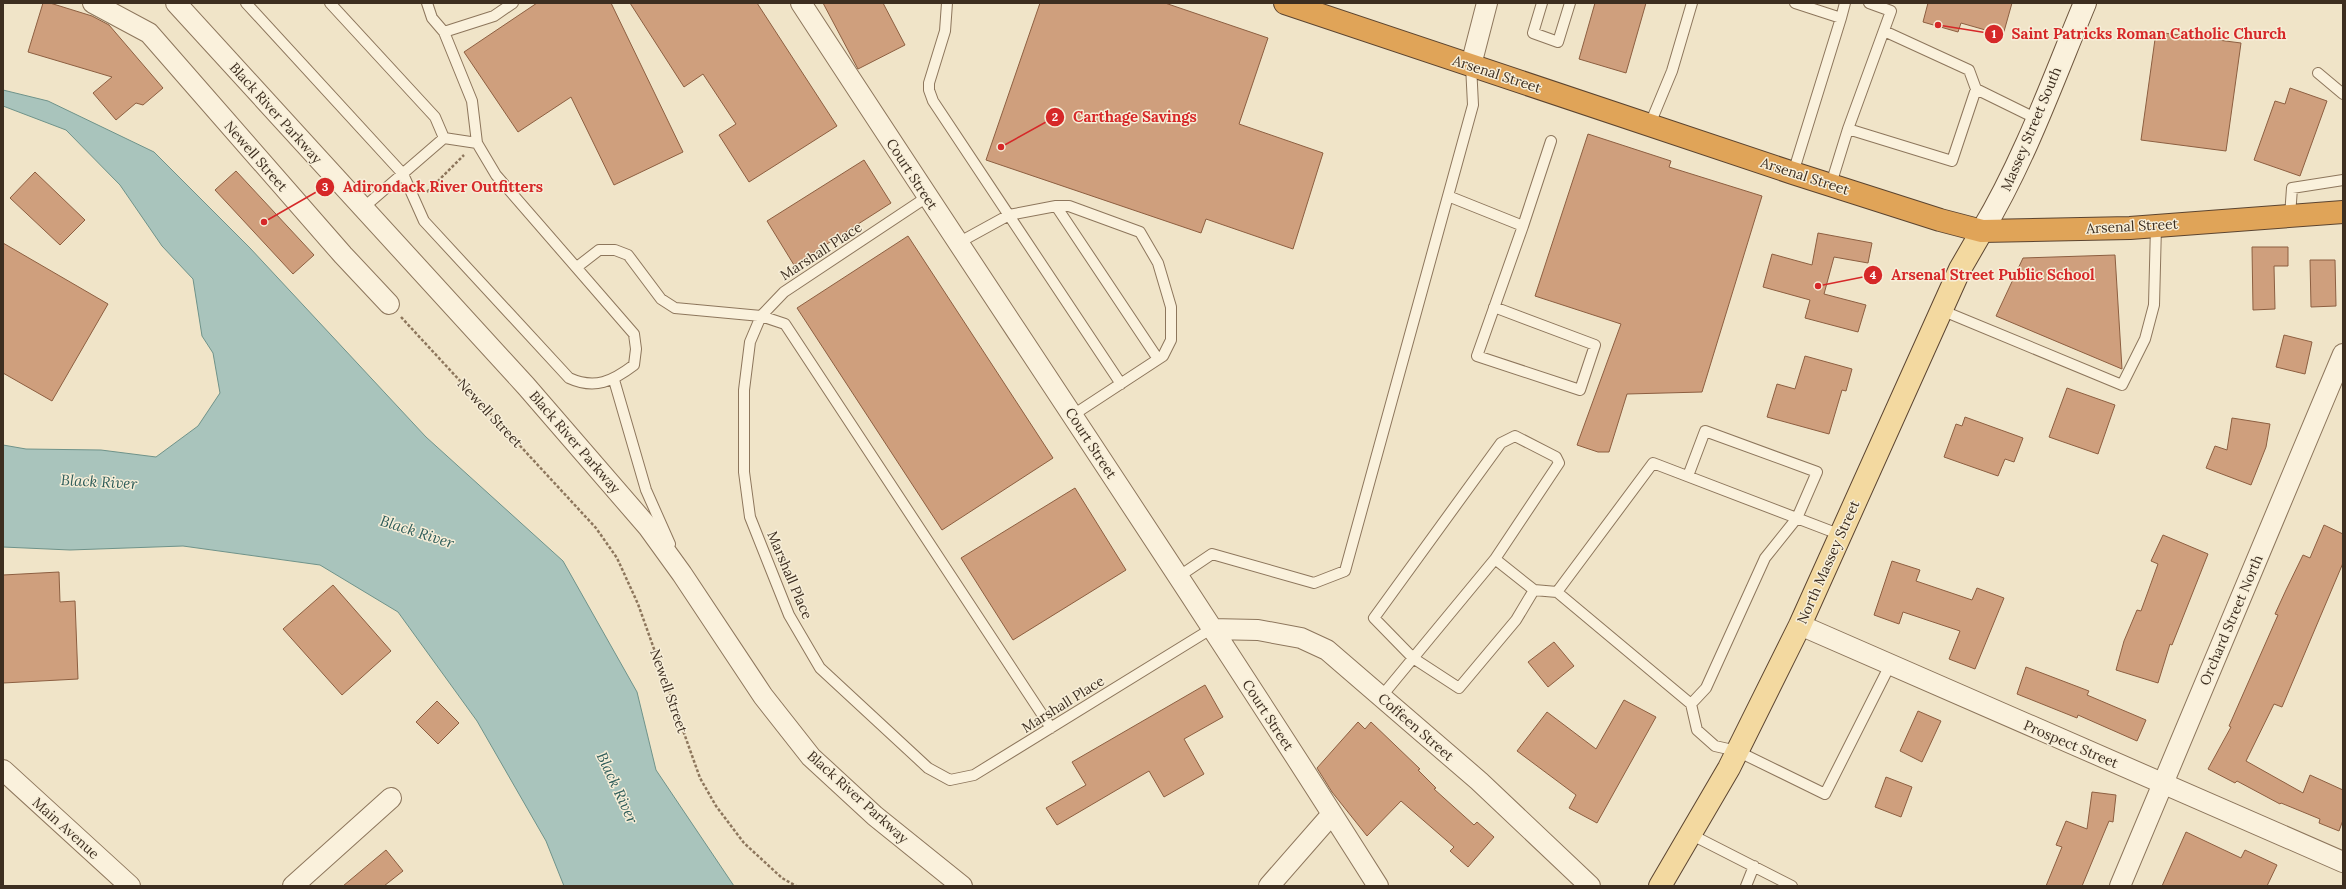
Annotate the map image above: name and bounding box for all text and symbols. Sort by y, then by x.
callout: Saint Patricks Roman Catholic Church [1984,21,2295,48]
text: Saint Patricks Roman Catholic Church [2012,24,2287,43]
text: 1 [1992,26,1997,41]
street label: Arsenal Street [1450,51,1544,97]
street label: Black River Parkway [226,59,327,168]
street label: Massey Street South [1997,64,2065,194]
callout: Carthage Savings [1045,103,1205,130]
text: Carthage Savings [1073,107,1197,126]
text: 2 [1052,109,1058,124]
street label: Newell Street [220,117,292,195]
street label: Court Street [882,135,942,213]
street label: Arsenal Street [1758,153,1852,199]
callout: Adirondack River Outfitters [315,174,551,201]
text: Adirondack River Outfitters [343,177,543,196]
text: 3 [322,179,329,194]
street label: Arsenal Street [2085,215,2179,237]
street label: Marshall Place [777,218,866,284]
callout: Arsenal Street Public School [1863,261,2102,288]
text: Arsenal Street Public School [1891,265,2095,284]
text: 4 [1870,267,1877,282]
street label: Newell Street [454,375,527,452]
street label: Black River Parkway [526,387,625,497]
street label: Court Street [1061,404,1121,482]
water label: Black River [60,470,138,493]
street label: North Massey Street [1793,497,1864,627]
water label: Black River [378,511,457,552]
street label: Marshall Place [763,528,817,622]
street label: Orchard Street North [2195,552,2267,688]
street label: Newell Street [646,647,692,736]
street label: Marshall Place [1018,671,1108,737]
street label: Court Street [1238,676,1298,754]
street label: Coffeen Street [1374,689,1458,765]
street label: Prospect Street [2021,716,2122,772]
street label: Black River Parkway [804,747,913,848]
water label: Black River [593,749,642,827]
street label: Main Avenue [29,793,103,863]

